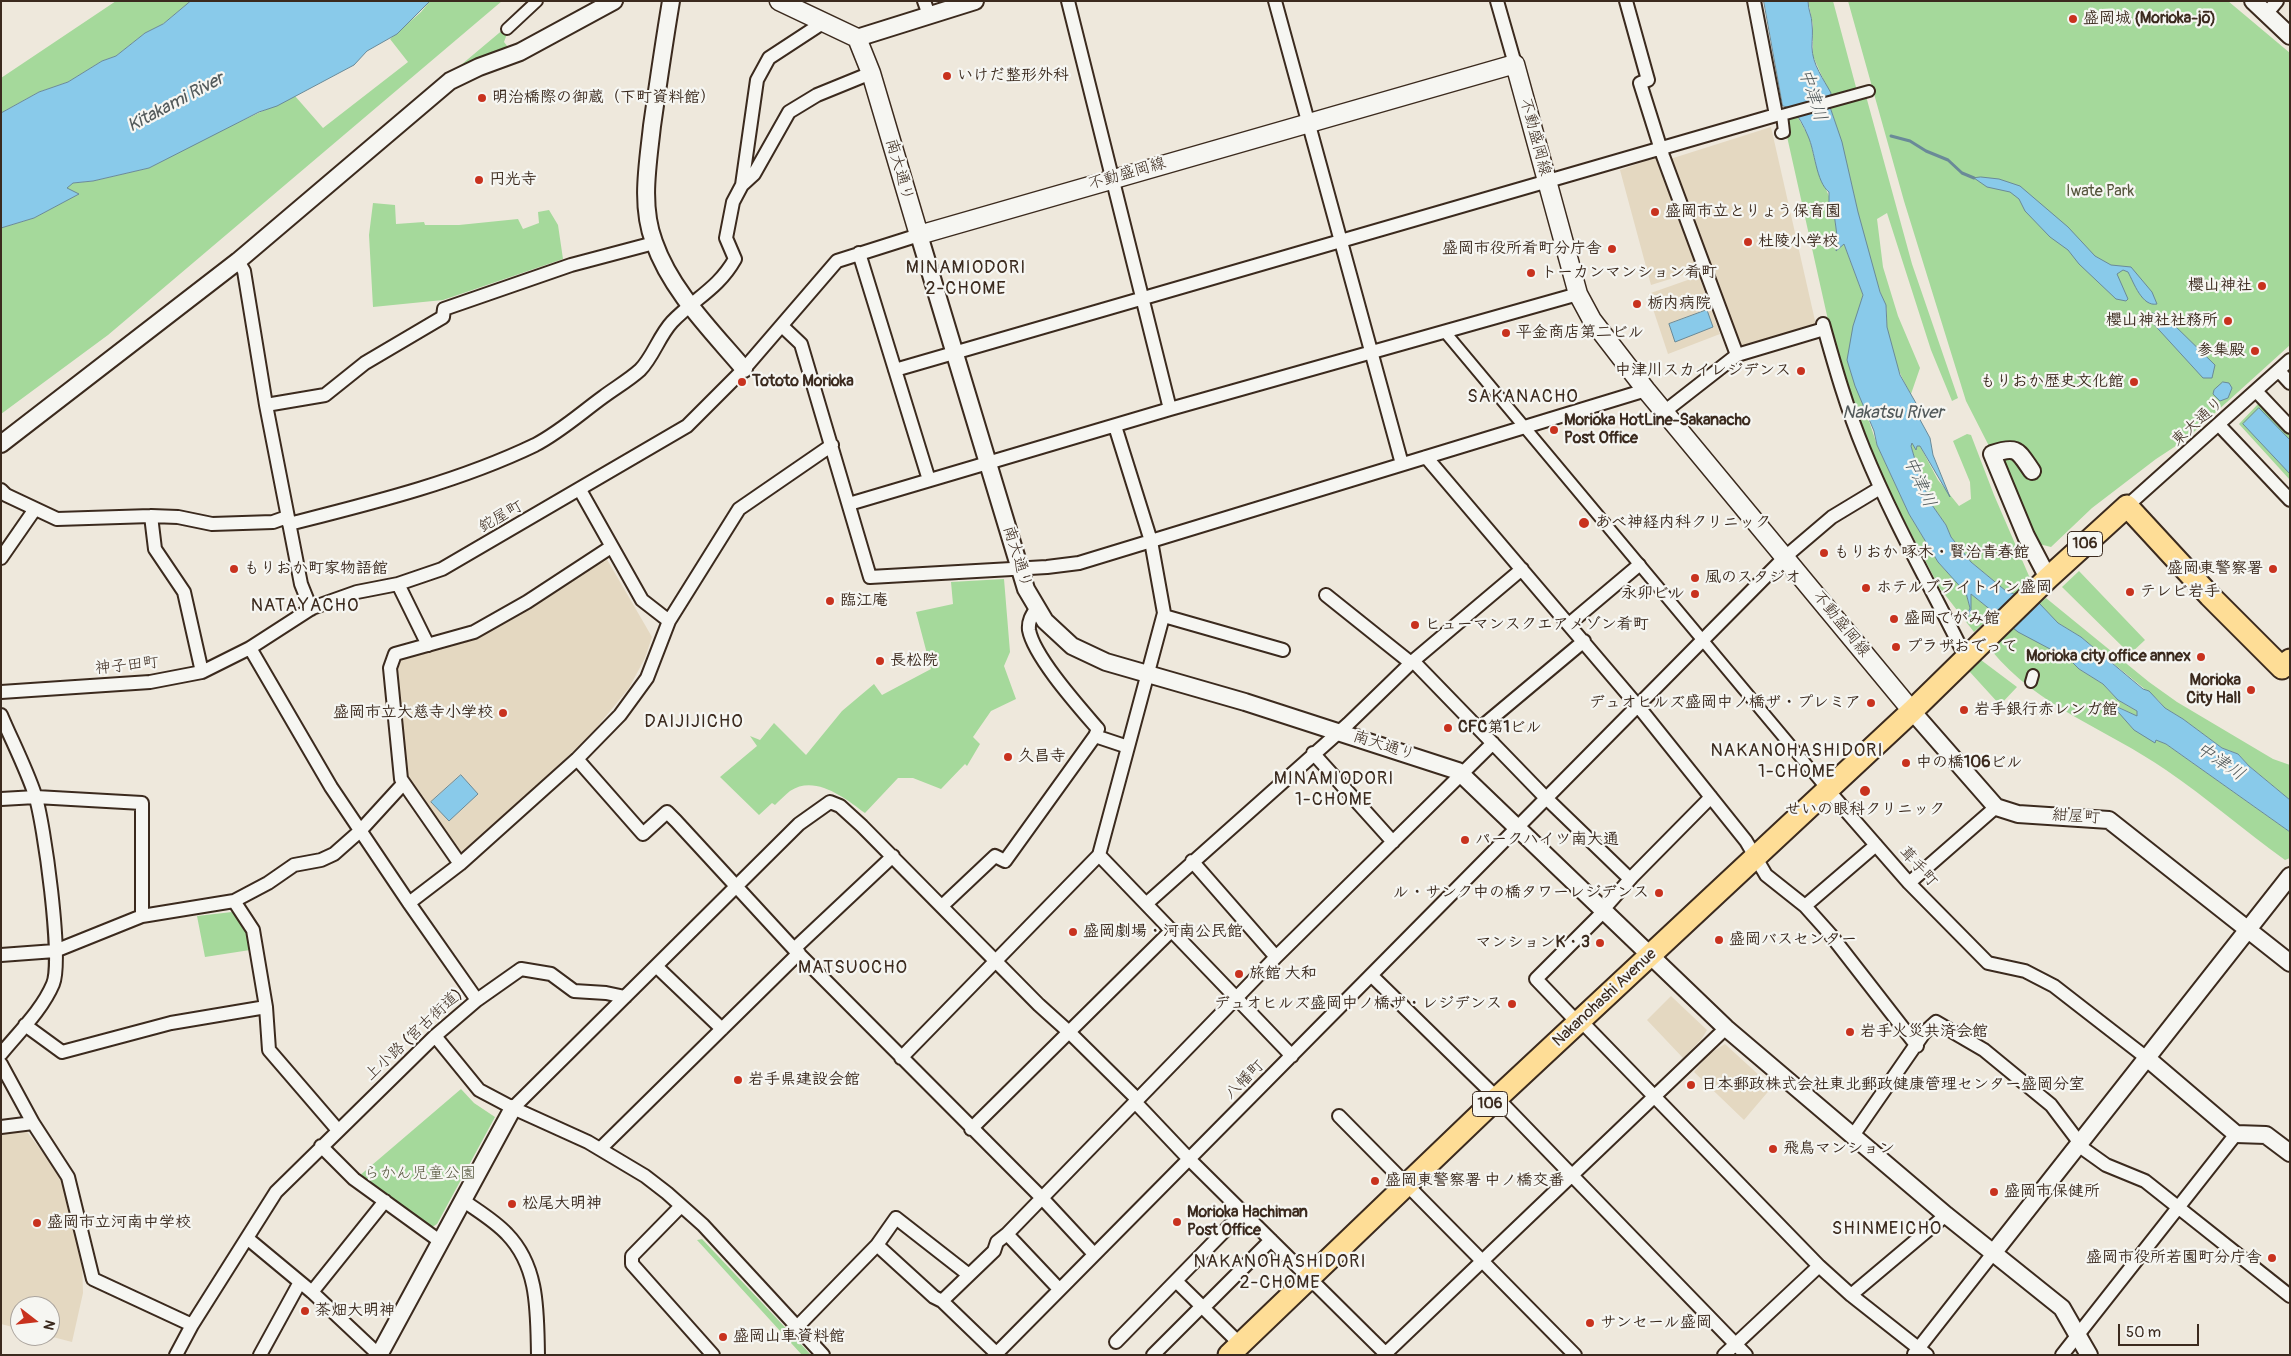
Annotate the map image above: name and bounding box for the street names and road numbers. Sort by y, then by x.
street label: 不動盛岡線 [1515,96,1555,178]
street label: 南大通り [881,137,917,203]
street label: 不動盛岡線 [1086,154,1168,194]
street label: 東大通り [2168,393,2228,451]
street label: 鉈屋町 [475,497,527,537]
street label: 南大通り [998,524,1036,590]
road number: 106 [2068,532,2102,556]
street label: 不動盛岡線 [1808,587,1874,661]
street label: 神子田町 [94,653,160,679]
street label: 南大通り [1351,727,1417,765]
street label: 紺屋町 [2051,806,2101,828]
street label: 葺手町 [1895,843,1941,891]
street label: Nakanohashi Avenue [1549,945,1661,1051]
street label: 上小路 (宮古街道) [361,985,467,1085]
street label: 八幡町 [1221,1056,1269,1104]
road number: 106 [1472,1092,1508,1116]

